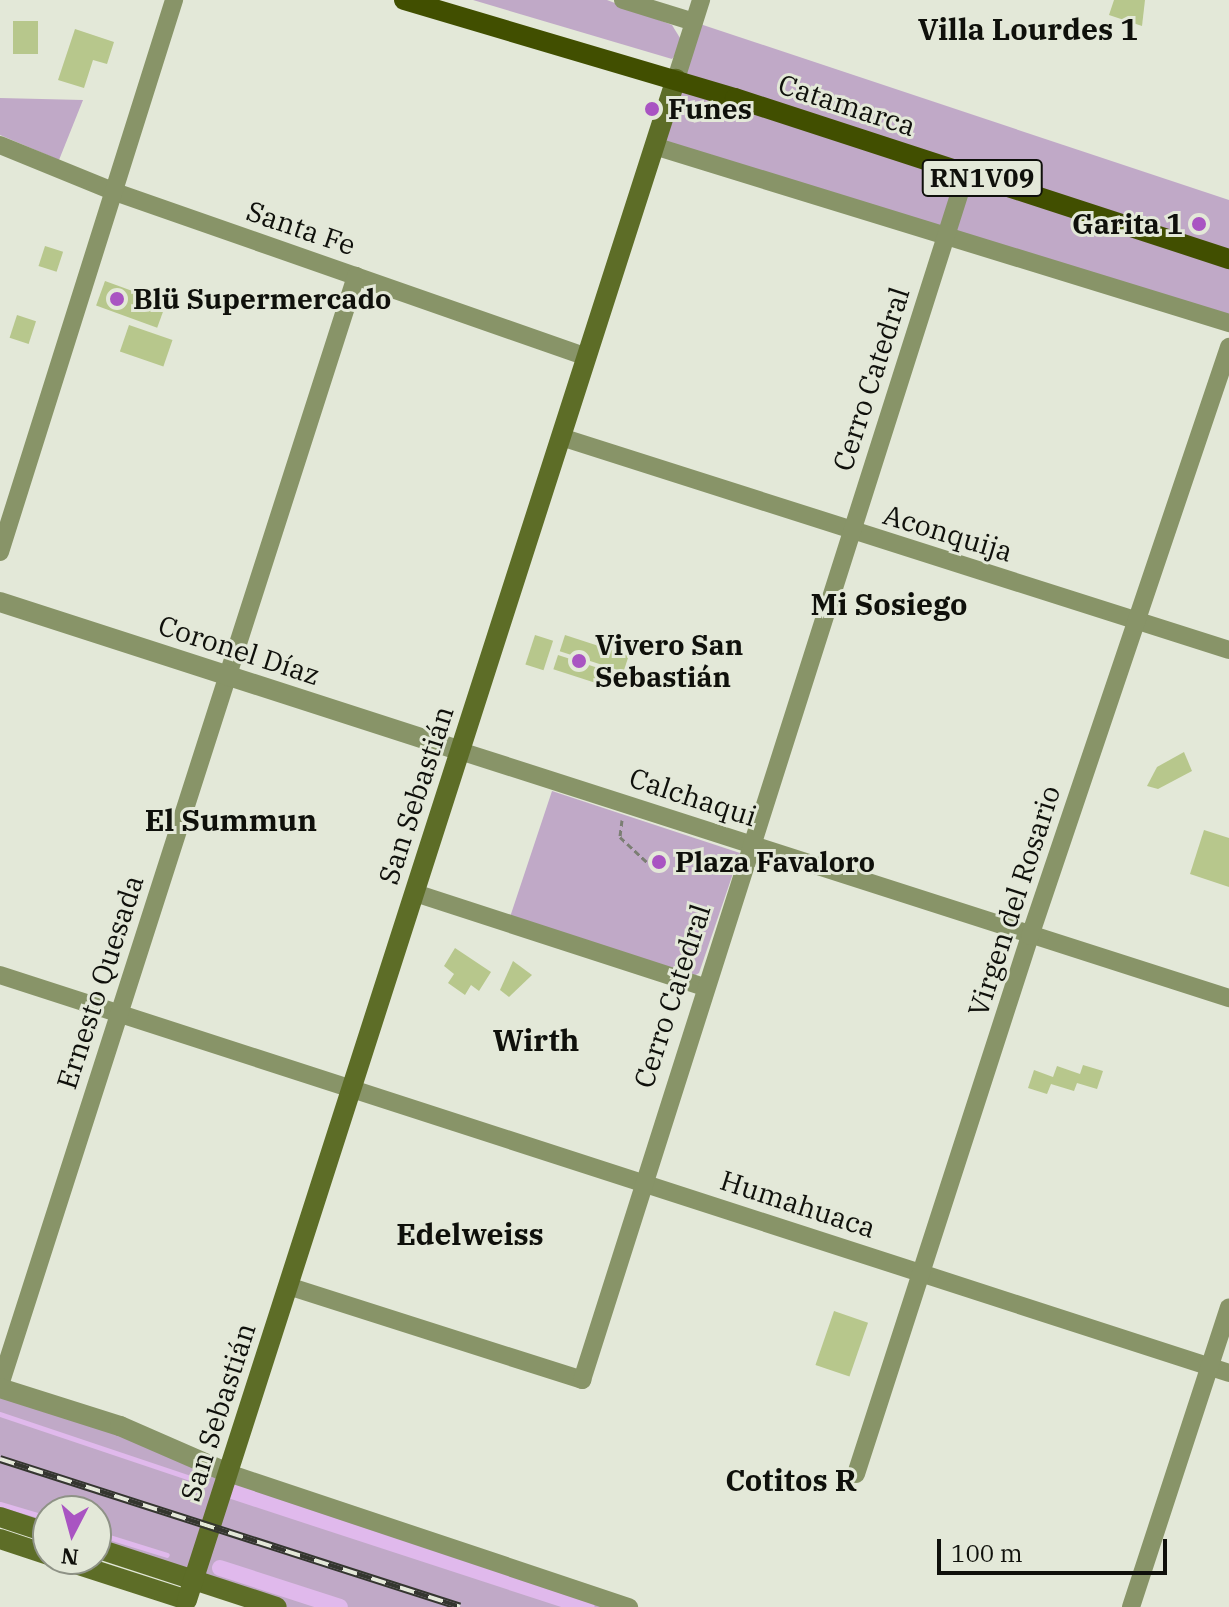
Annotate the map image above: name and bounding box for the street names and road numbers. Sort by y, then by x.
street label: Catamarca [774,67,920,143]
road number: RN1V09 [920,156,1044,200]
street label: Santa Fe [242,194,360,262]
street label: Cerro Catedral [825,283,917,475]
street label: Aconquija [879,497,1017,569]
street label: Coronel Díaz [154,608,324,692]
street label: San Sebastián [371,702,461,888]
street label: Calchaqui [625,761,761,833]
street label: Virgen del Rosario [961,781,1067,1021]
street label: Ernesto Quesada [50,871,150,1093]
street label: Cerro Catedral [626,900,718,1092]
street label: Humahuaca [716,1163,880,1245]
street label: San Sebastián [173,1319,263,1505]

